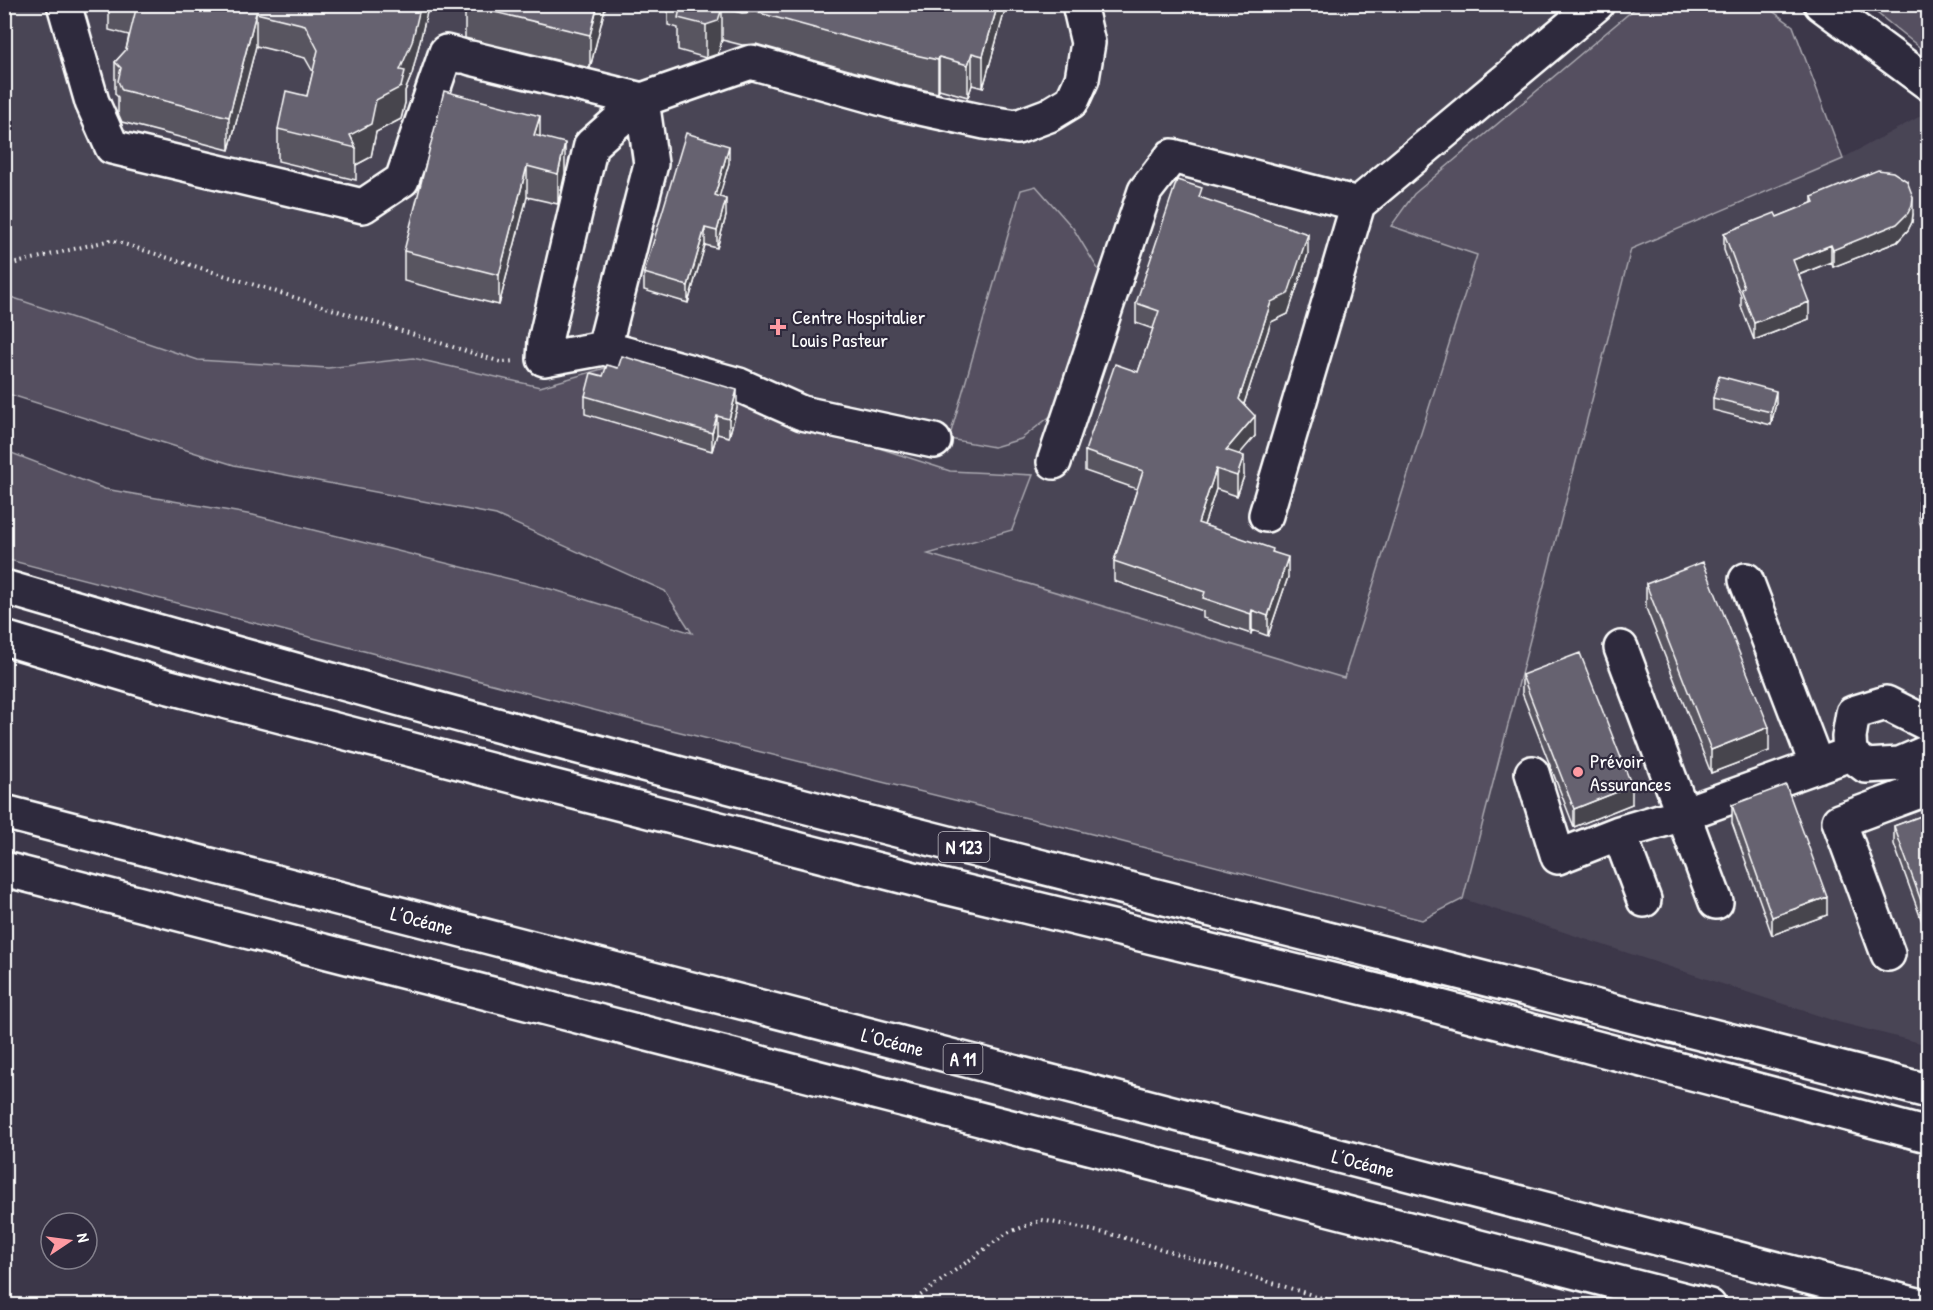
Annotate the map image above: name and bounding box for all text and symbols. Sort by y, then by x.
place label: Centre Hospitalier Louis Pasteur [792,303,926,353]
marker: Centre Hospitalier Louis Pasteur [769,318,787,336]
place label: Prévoir Assurances [1590,747,1671,797]
marker: Prévoir Assurances [1571,765,1585,779]
road number: N 123 [938,832,990,862]
street label: L’Océane [388,899,457,941]
street label: L’Océane [859,1020,927,1062]
road number: A 11 [944,1044,982,1074]
street label: L’Océane [1329,1141,1398,1183]
north arrow [39,1211,99,1271]
text: N [72,1231,95,1245]

